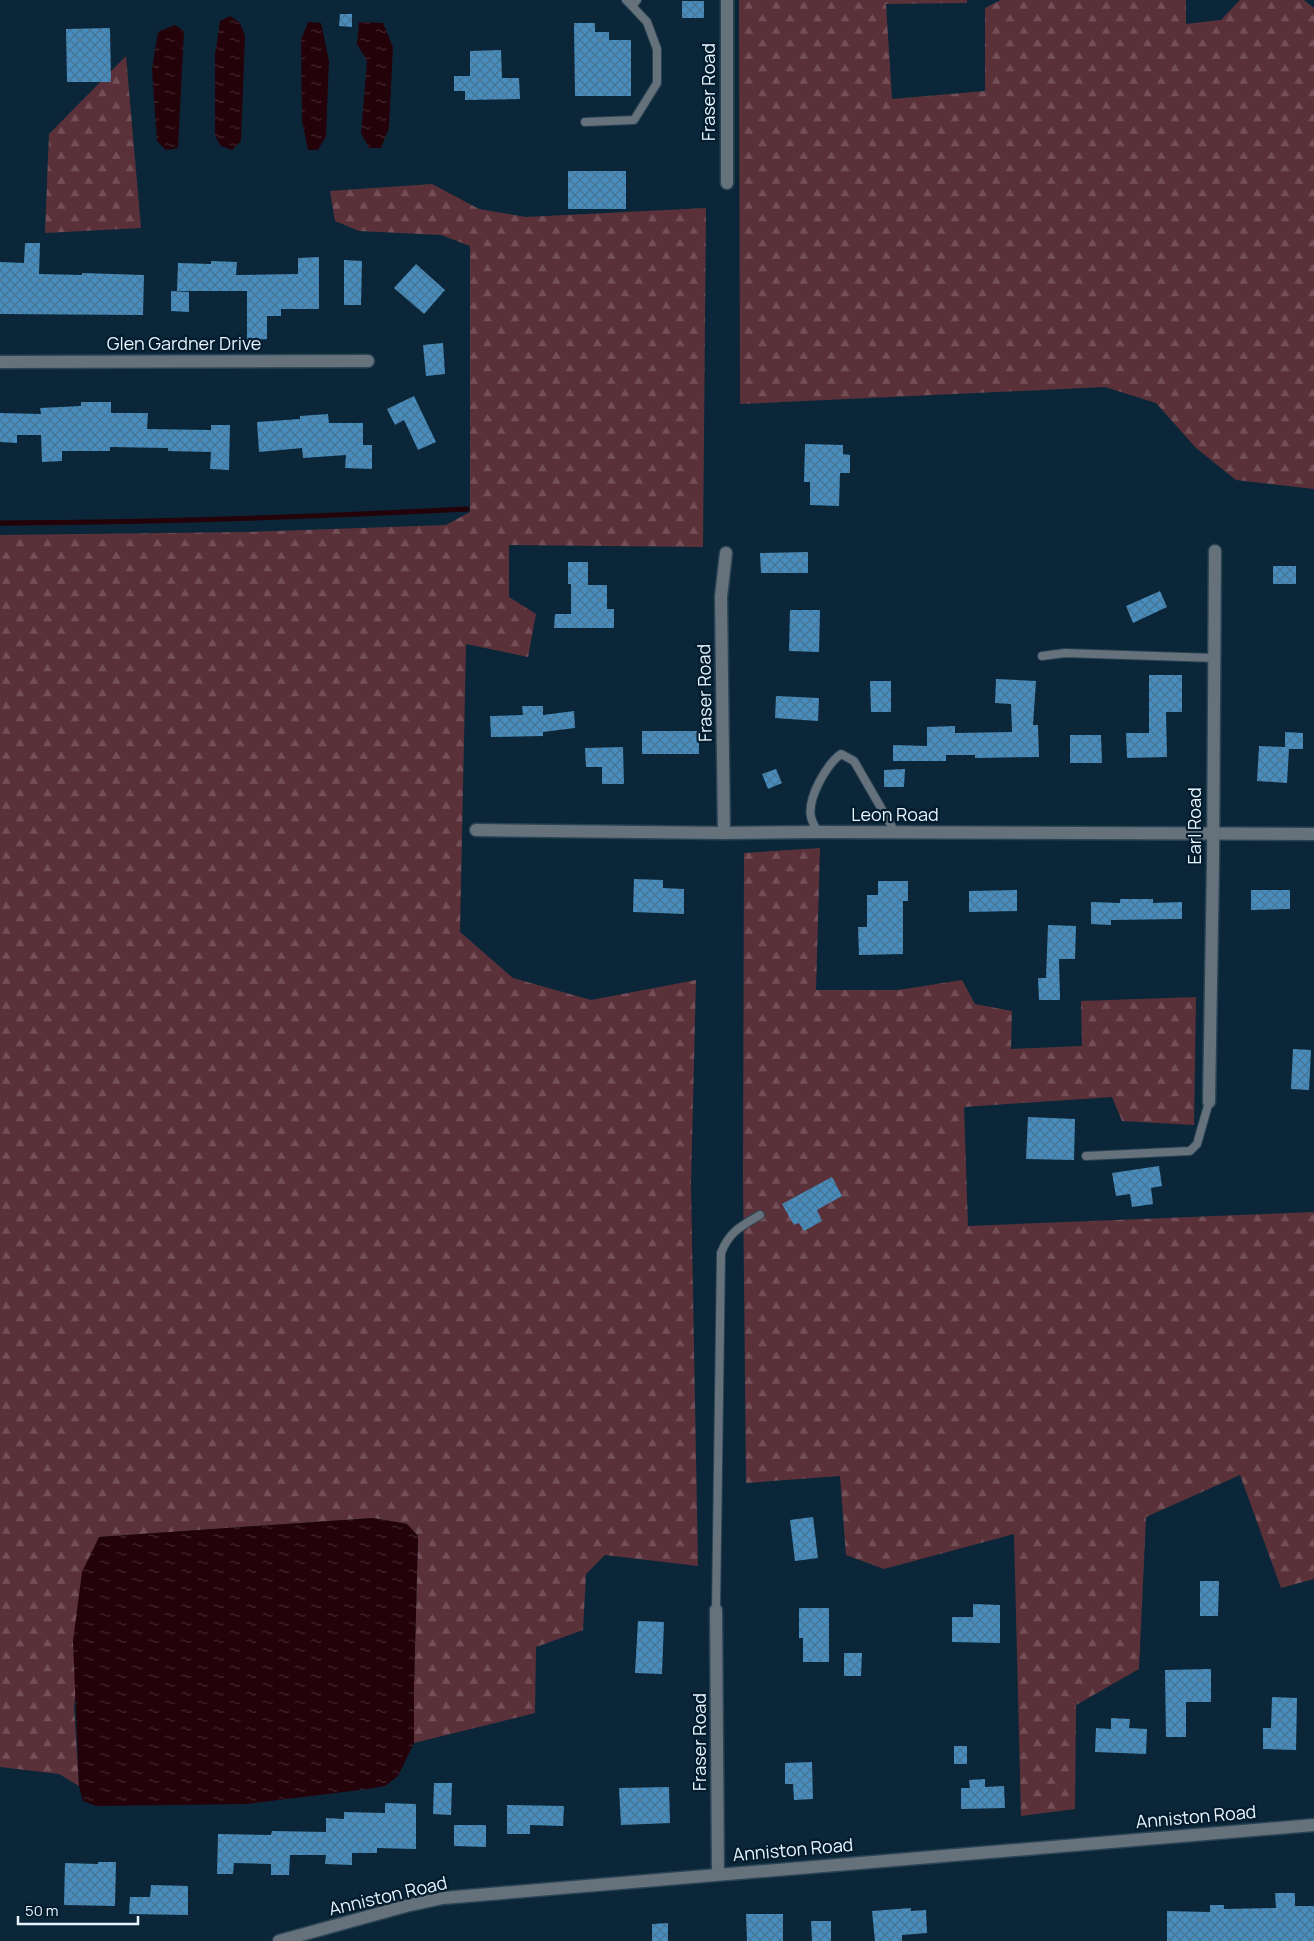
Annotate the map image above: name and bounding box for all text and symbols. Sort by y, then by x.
street label: Fraser Road [696,43,720,141]
street label: Glen Gardner Drive [107,331,261,355]
street label: Fraser Road [691,644,717,742]
street label: Earl Road [1182,787,1206,865]
street label: Leon Road [851,802,939,826]
street label: Fraser Road [687,1693,711,1791]
street label: Anniston Road [1135,1799,1257,1833]
street label: Anniston Road [732,1832,854,1866]
street label: Anniston Road [326,1870,449,1920]
scale bar [18,1894,138,1926]
text: 50 m [25,1900,59,1921]

